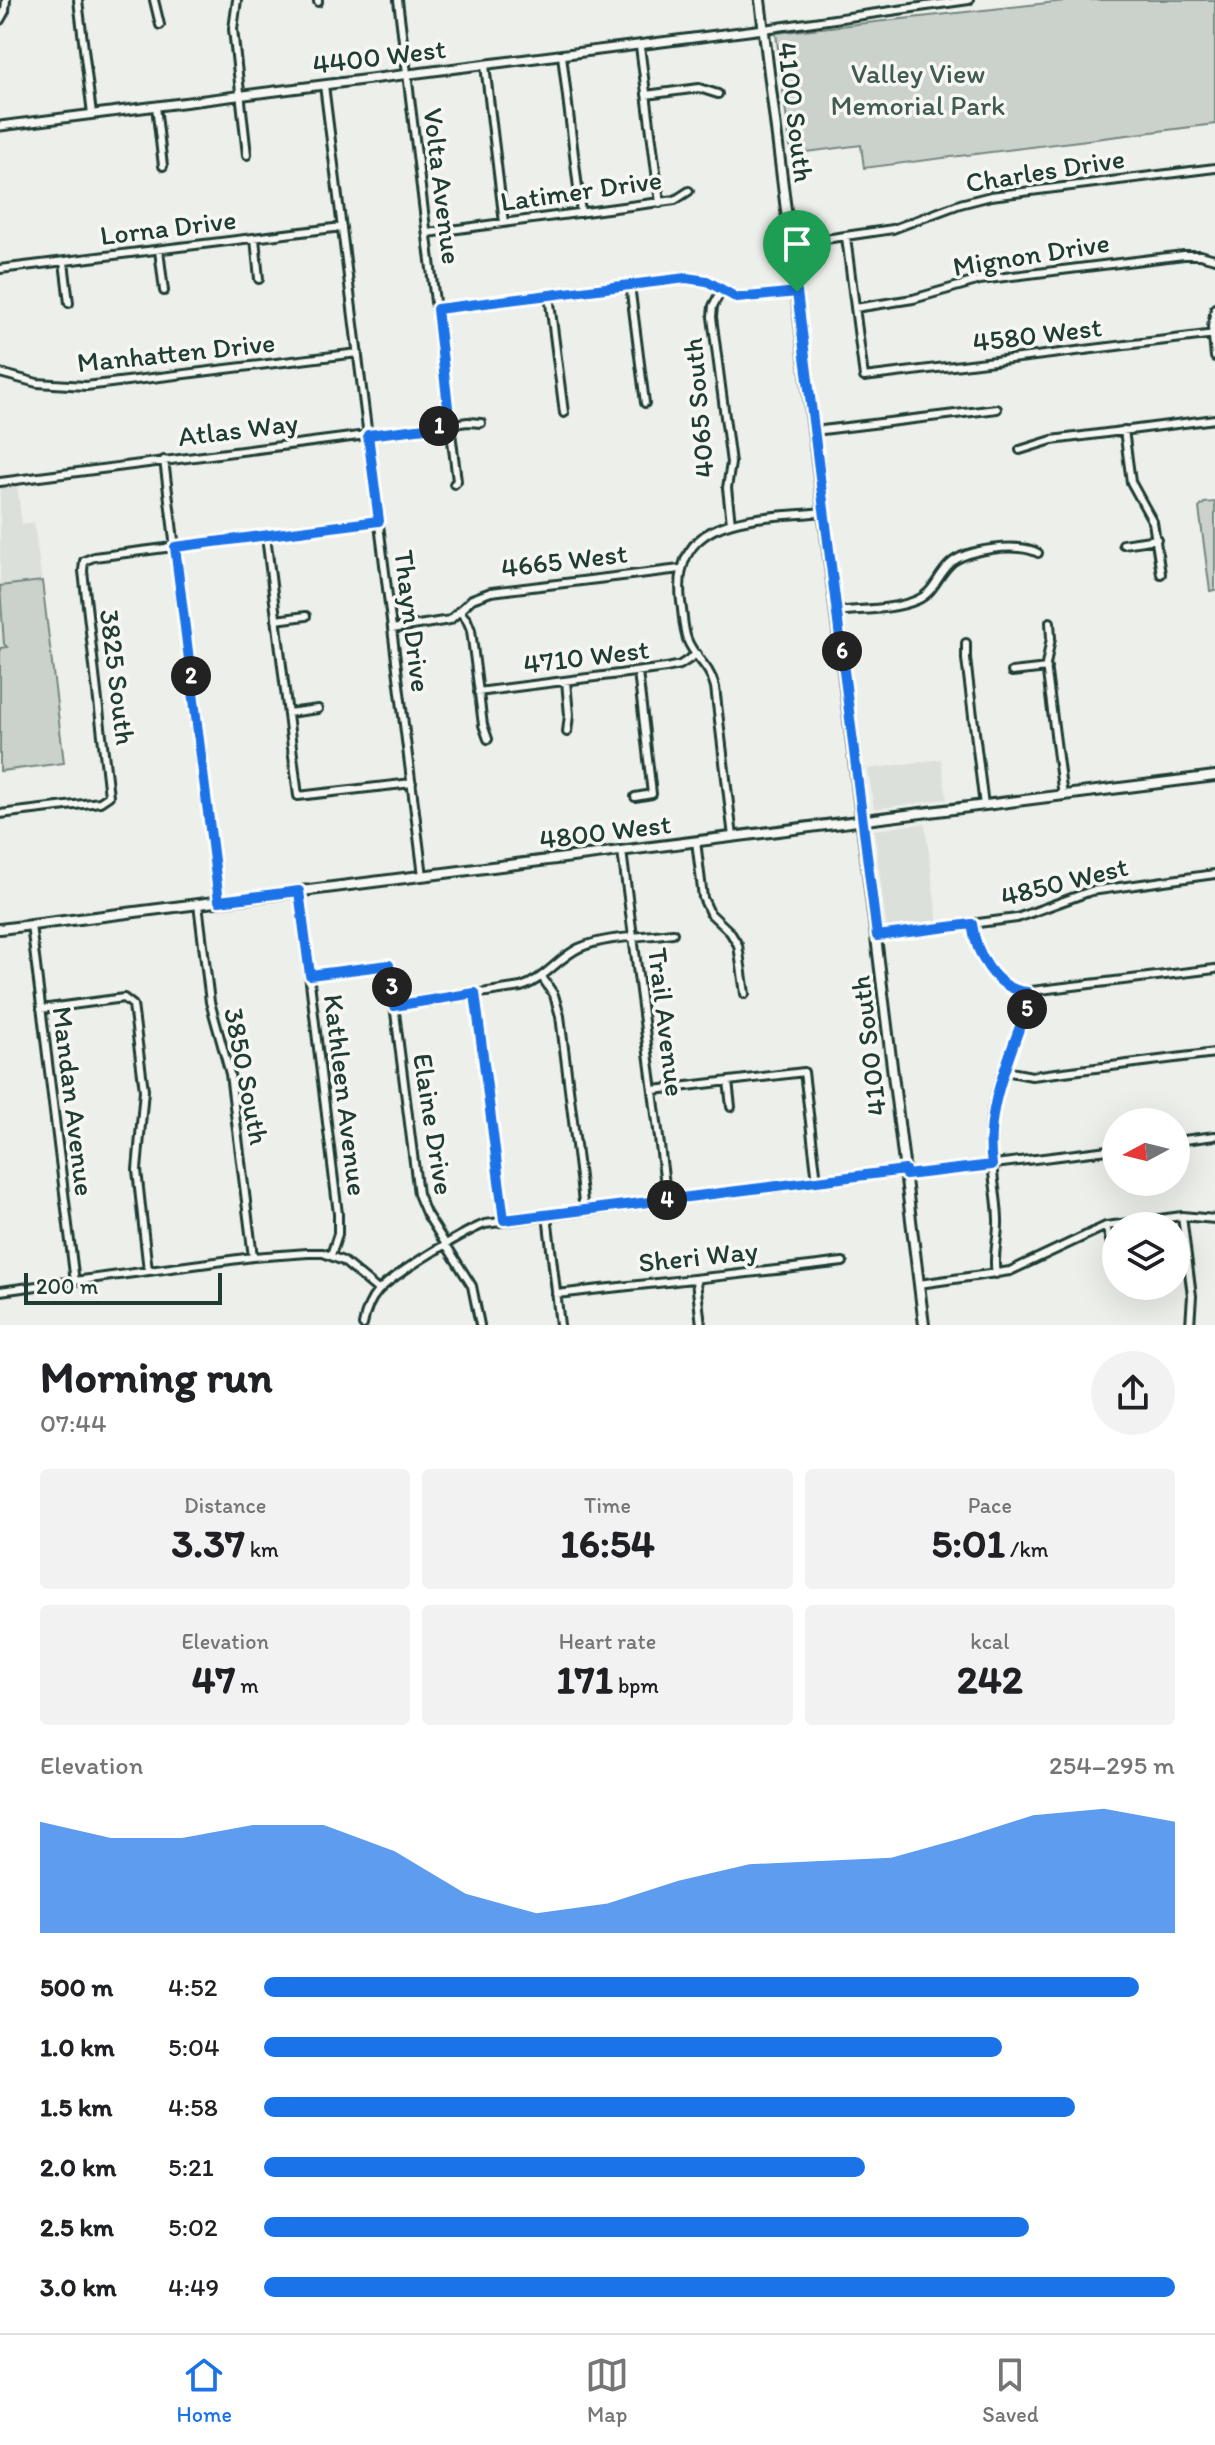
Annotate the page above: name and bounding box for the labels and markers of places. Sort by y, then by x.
pin [763,210,831,292]
pin: 1 [419,406,459,446]
pin: 6 [822,631,862,671]
pin: 2 [171,656,211,696]
pin: 3 [372,967,412,1007]
pin: 5 [1007,989,1047,1029]
pin: 4 [647,1180,687,1220]

